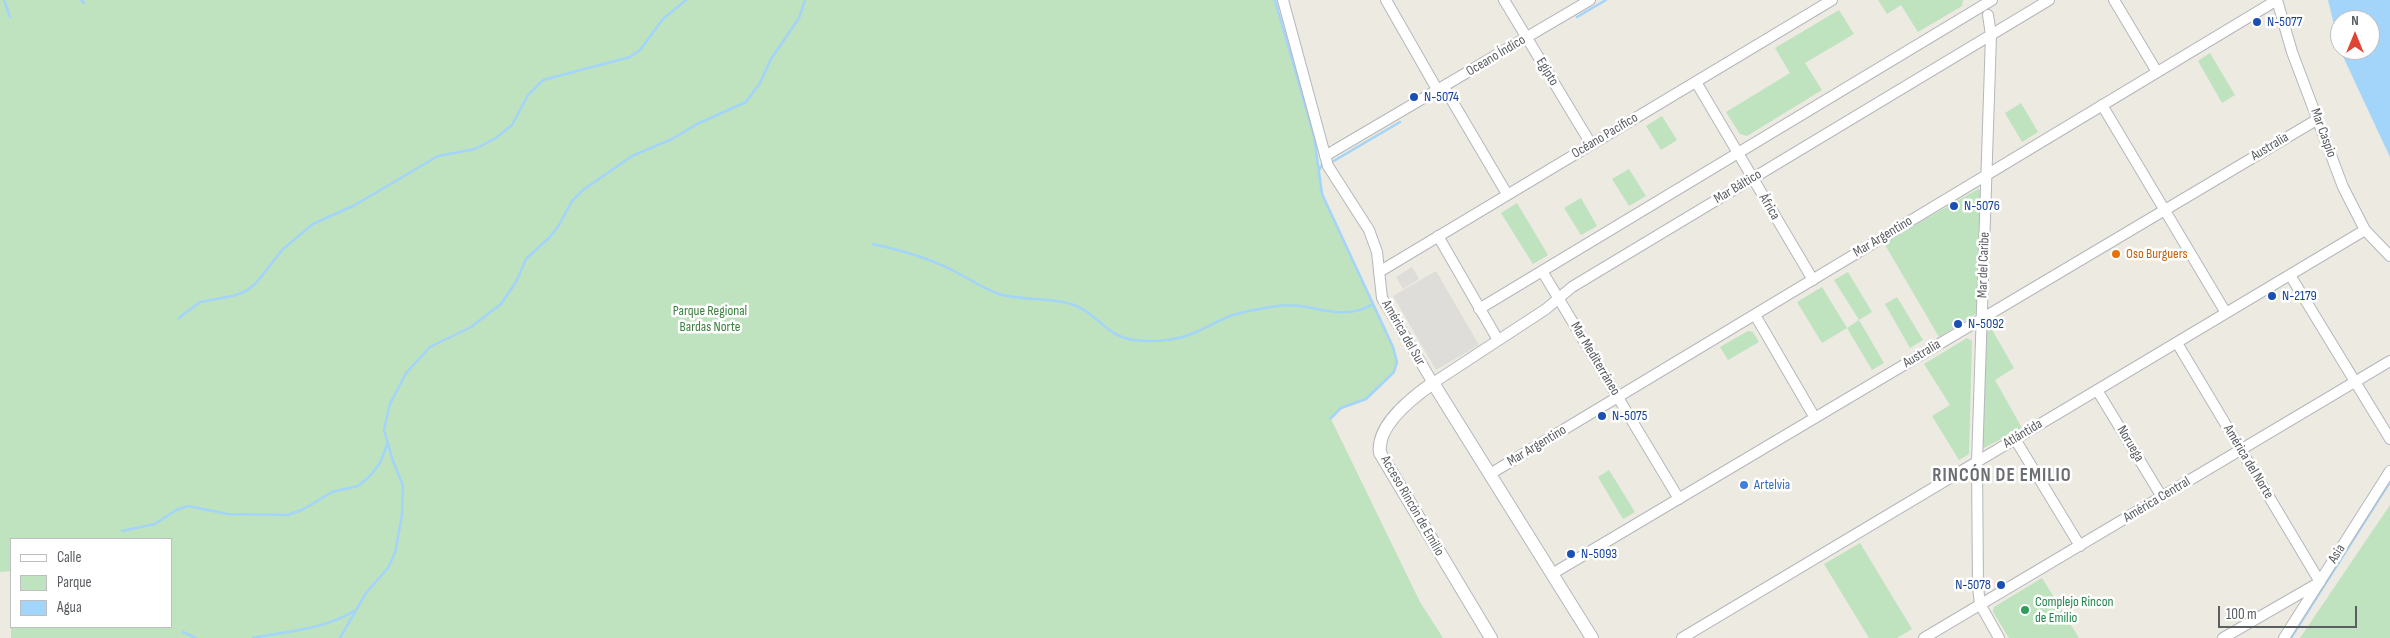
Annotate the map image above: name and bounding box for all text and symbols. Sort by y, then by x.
north arrow [2330,10,2380,60]
text: N [2351,12,2359,29]
place label: N-5077 [2267,14,2302,30]
marker: N-5077 [2251,16,2263,28]
street label: Oceano Índico [1463,32,1529,80]
street label: Egipto [1532,55,1562,89]
place label: N-5074 [1424,89,1459,105]
marker: N-5074 [1408,91,1420,103]
street label: Mar Caspio [2306,106,2340,160]
street label: Océano Pacífico [1569,110,1641,162]
street label: Australia [2248,129,2292,165]
street label: Mar Báltico [1711,166,1765,208]
street label: África [1755,191,1783,223]
place label: N-5076 [1964,198,2000,214]
marker: N-5076 [1948,200,1960,212]
street label: Mar Argentino [1850,213,1916,261]
street label: Mar del Caribe [1974,232,1994,298]
place label: Oso Burguers [2126,246,2188,262]
marker: Oso Burguers [2110,248,2122,260]
place label: N-2179 [2282,288,2317,304]
marker: N-2179 [2266,290,2278,302]
street label: América del Sur [1378,297,1428,369]
park label: Parque Regional Bardas Norte [673,303,747,336]
place label: N-5092 [1968,316,2004,332]
marker: N-5092 [1952,318,1964,330]
street label: Mar Mediterráneo [1566,319,1624,399]
street label: Australia [1900,336,1944,372]
place label: N-5075 [1612,408,1647,424]
marker: N-5075 [1596,410,1608,422]
street label: Atlántida [2000,416,2046,452]
street label: Mar Argentino [1504,422,1570,470]
street label: América del Norte [2219,422,2277,502]
street label: Noruega [2113,423,2147,465]
street label: Acceso Rincón de Emilio [1376,453,1448,559]
district label: RINCÓN DE EMILIO [1930,465,2074,487]
street label: América Central [2121,473,2193,527]
place label: Artelvia [1754,477,1790,493]
marker: Artelvia [1738,479,1750,491]
legend [10,538,172,628]
street label: Asia [2325,541,2349,567]
place label: N-5093 [1581,546,1617,562]
text: Calle [57,548,81,567]
marker: N-5093 [1565,548,1577,560]
text: Parque [57,573,92,592]
place label: N-5078 [1955,577,1991,593]
marker: N-5078 [1995,579,2007,591]
place label: Complejo Rincon de Emilio [2035,594,2113,626]
scale bar [2220,596,2359,628]
text: Agua [57,598,82,617]
marker: Complejo Rincon de Emilio [2019,604,2031,616]
text: 100 m [2226,605,2257,624]

